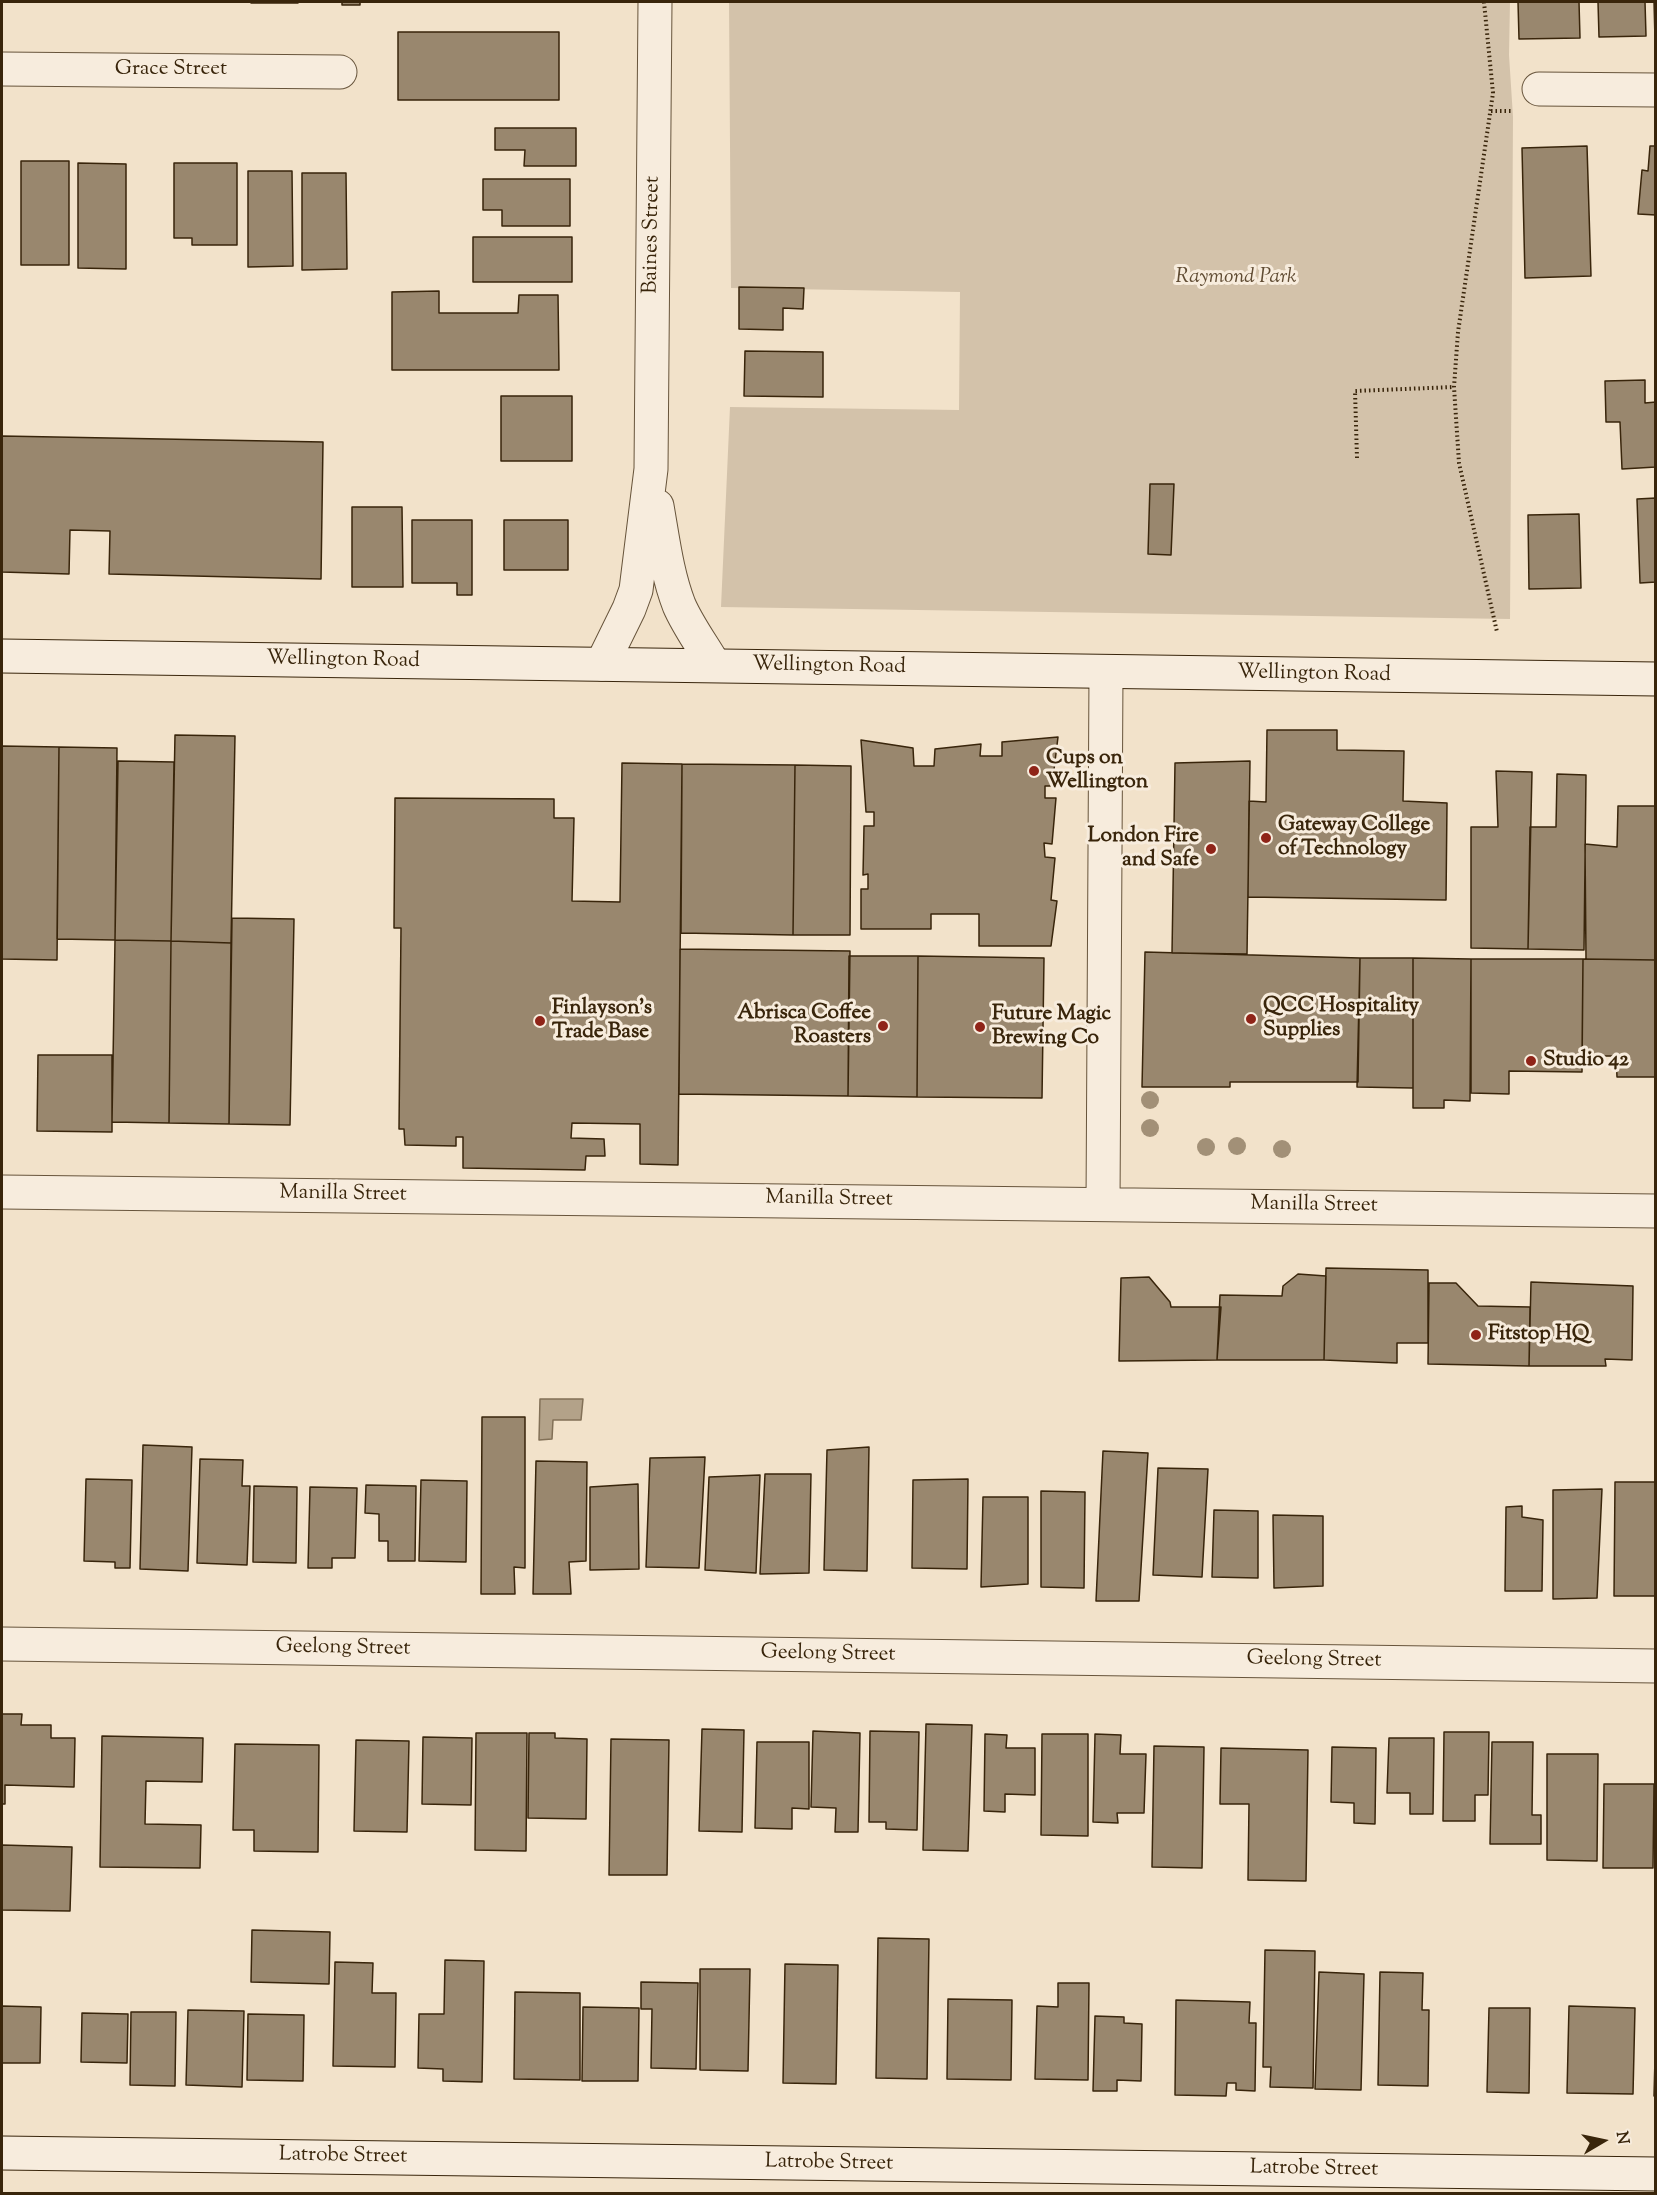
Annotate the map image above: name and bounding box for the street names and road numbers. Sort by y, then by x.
street label: Grace Street [115,57,227,83]
street label: Baines Street [639,176,667,294]
street label: Wellington Road [266,647,420,675]
street label: Wellington Road [752,653,906,681]
street label: Wellington Road [1237,661,1391,689]
street label: Manilla Street [279,1181,407,1209]
street label: Manilla Street [765,1186,893,1214]
street label: Manilla Street [1250,1192,1378,1220]
street label: Geelong Street [275,1635,411,1663]
street label: Geelong Street [760,1641,896,1669]
street label: Geelong Street [1246,1647,1382,1675]
street label: Latrobe Street [279,2143,407,2171]
street label: Latrobe Street [765,2150,893,2178]
street label: Latrobe Street [1250,2156,1378,2184]

